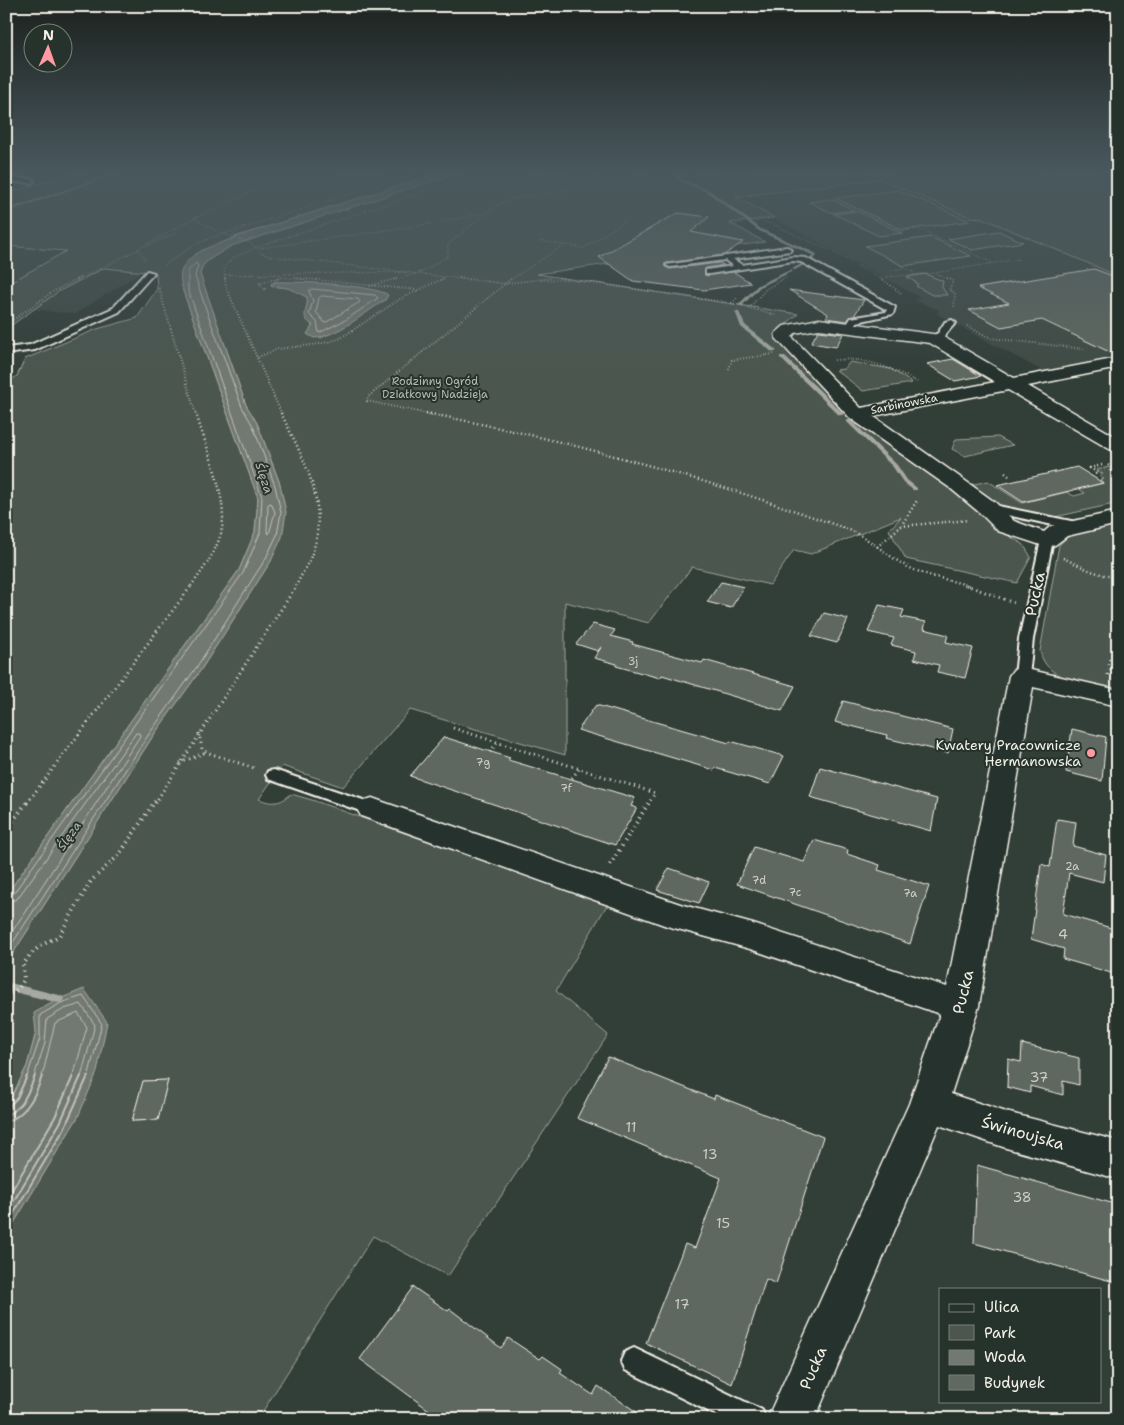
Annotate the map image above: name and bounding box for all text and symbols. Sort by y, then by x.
north arrow [22,22,72,72]
text: N [43,26,54,44]
park label: Rodzinny Ogród Działkowy Nadzieja [382,374,488,402]
street label: Sarbinowska [869,390,939,418]
water label: Ślęza [251,460,277,496]
street label: Pucka [1020,570,1050,618]
house number: 3j [628,654,638,669]
place label: Kwatery Pracownicze Hermanowska [935,736,1081,770]
marker: Kwatery Pracownicze Hermanowska [1085,747,1097,759]
house number: 7g [476,755,490,770]
house number: 7f [560,781,573,796]
water label: Ślęza [53,818,85,854]
house number: 2a [1065,859,1079,874]
house number: 7d [752,873,766,888]
house number: 7c [789,885,802,900]
house number: 7a [903,886,917,901]
house number: 4 [1058,925,1068,943]
street label: Pucka [948,968,978,1016]
house number: 37 [1030,1068,1048,1086]
street label: Świnoujska [979,1111,1067,1155]
house number: 11 [625,1118,637,1136]
house number: 13 [703,1145,717,1163]
house number: 38 [1012,1188,1032,1206]
house number: 15 [716,1214,730,1232]
legend [939,1288,1102,1402]
house number: 17 [675,1295,689,1313]
text: Ulica [984,1297,1020,1317]
text: Park [984,1323,1016,1343]
street label: Pucka [795,1343,831,1393]
text: Woda [984,1347,1026,1367]
text: Budynek [984,1373,1045,1393]

